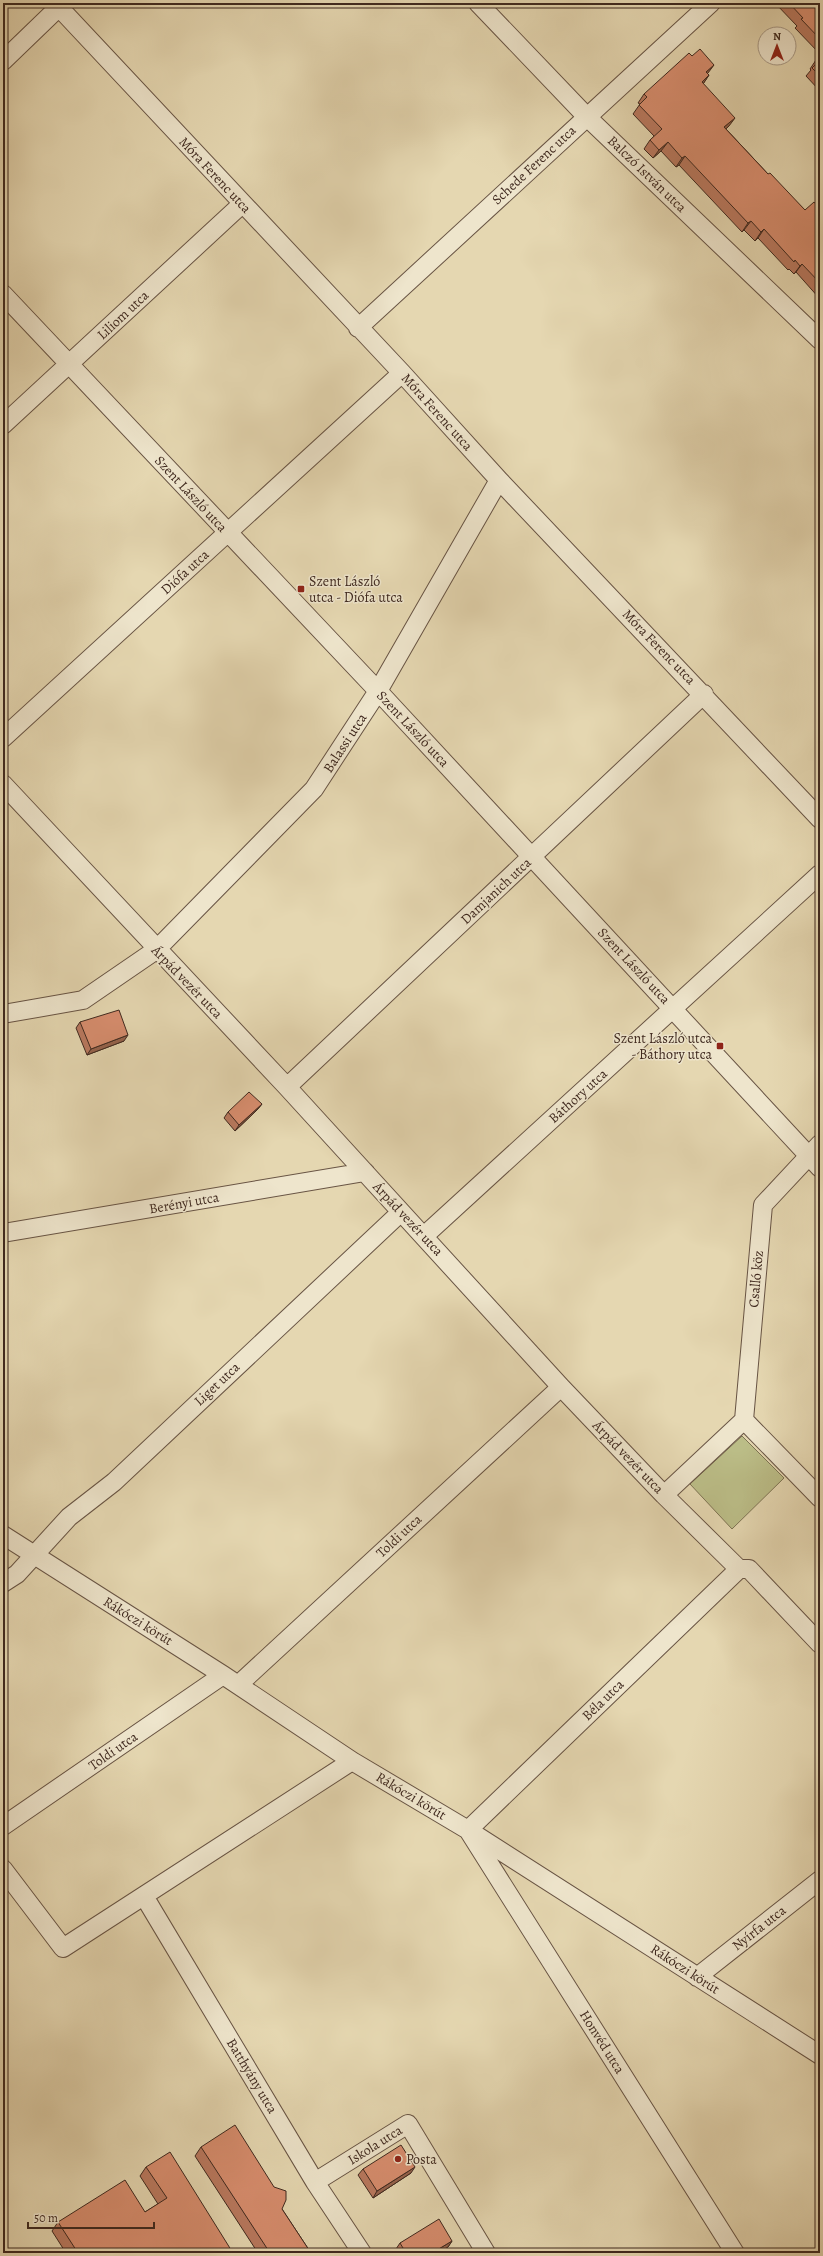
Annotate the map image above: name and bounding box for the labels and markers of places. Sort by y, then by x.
place label: Szent László utca - Diófa utca [309,572,403,607]
marker: Szent László utca - Diófa utca [296,584,306,594]
place label: Szent László utca - Báthory utca [613,1029,712,1064]
marker: Szent László utca - Báthory utca [715,1041,725,1051]
place label: Posta [406,2150,437,2169]
marker: Posta [393,2154,403,2164]

